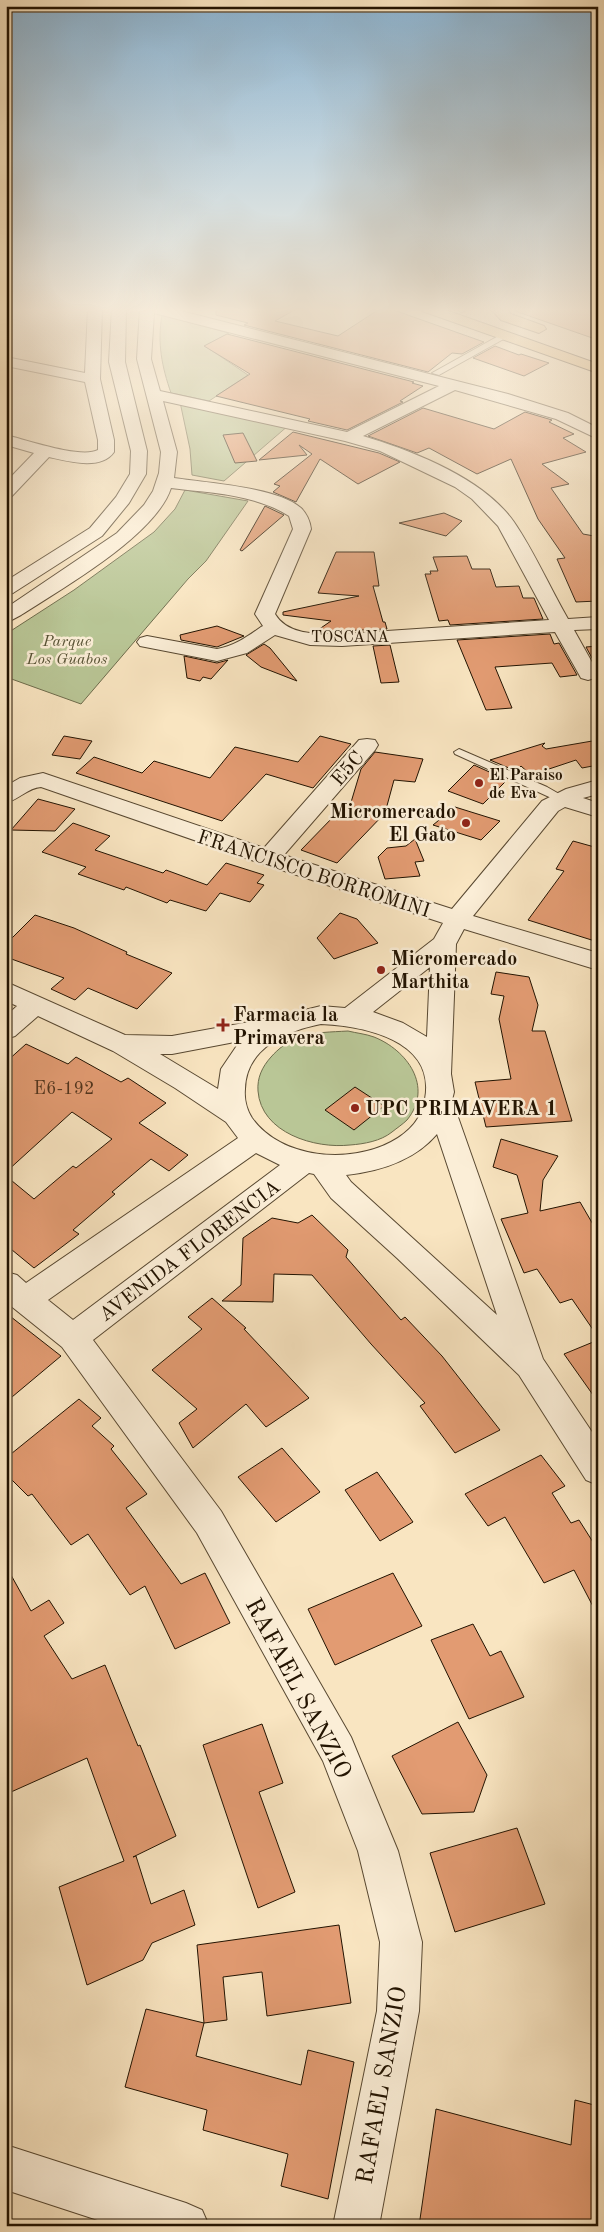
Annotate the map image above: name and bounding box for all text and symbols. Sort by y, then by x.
street label: TOSCANA [311,630,389,646]
park label: Parque Los Guabos [26,634,108,668]
street label: E5C [328,748,369,791]
place label: El Paraiso de Eva [489,768,563,802]
marker: El Paraiso de Eva [473,777,485,789]
place label: Micromercado El Gato [330,803,456,846]
marker: Micromercado El Gato [460,817,472,829]
street label: FRANCISCO BORROMINI [194,828,432,922]
place label: Micromercado Marthita [391,950,517,993]
marker: Micromercado Marthita [375,964,387,976]
place label: Farmacia la Primavera [233,1006,338,1049]
marker: Farmacia la Primavera [217,1019,229,1031]
house number: E6-192 [34,1080,94,1098]
place label: UPC PRIMAVERA 1 [365,1100,557,1120]
marker: UPC PRIMAVERA 1 [349,1102,361,1114]
street label: AVENIDA FLORENCIA [96,1177,284,1326]
street label: RAFAEL SANZIO [240,1595,355,1783]
street label: RAFAEL SANZIO [354,1985,412,2186]

